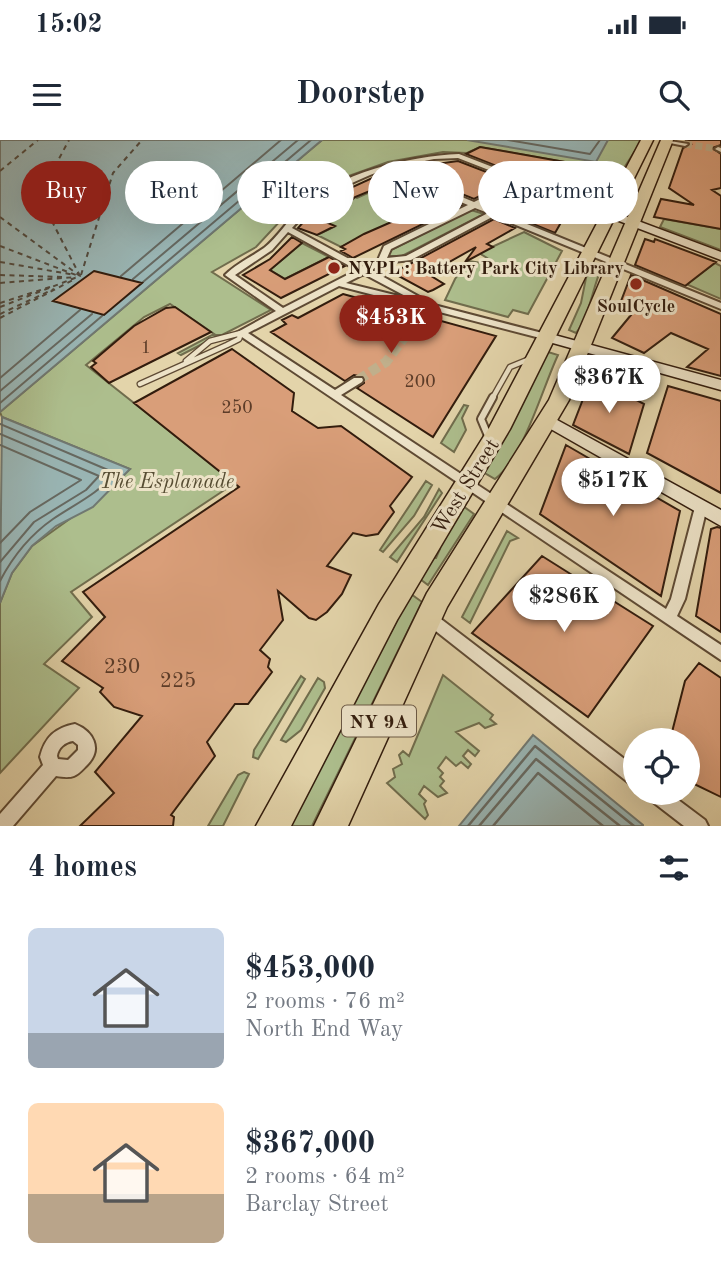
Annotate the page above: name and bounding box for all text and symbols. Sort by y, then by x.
text: 15:02 [35,12,103,38]
icon: menu [28,76,66,114]
icon: search [655,76,693,114]
text: Doorstep [296,79,425,111]
chip: Buy [21,161,111,224]
chip: Rent [125,161,223,224]
chip: Filters [237,161,354,224]
chip: New [368,161,464,224]
chip: Apartment [478,161,638,224]
marker: NYPL : Battery Park City Library [326,260,342,276]
place label: NYPL : Battery Park City Library [348,260,624,278]
marker: SoulCycle [628,276,644,292]
pin: $453K [342,296,440,355]
place label: SoulCycle [597,298,675,316]
text: $453K [355,306,427,329]
house number: 1 [141,339,151,357]
pin: $367K [560,356,658,415]
text: $367K [573,366,645,389]
house number: 200 [404,373,436,391]
house number: 250 [221,399,253,417]
street label: West Street [429,435,504,538]
pin: $517K [564,458,662,518]
text: $517K [577,469,649,492]
park label: The Esplanade [100,472,234,493]
pin: $286K [515,574,613,634]
text: $286K [528,585,600,608]
house number: 230 [104,657,140,678]
house number: 225 [160,671,196,692]
road number: NY 9A [342,706,416,736]
map controls [623,728,700,805]
button: locate [623,728,700,805]
icon: filters [655,849,693,887]
text: 4 homes [28,853,137,883]
text: $453,000 [245,954,375,984]
icon: home [84,956,168,1040]
text: 2 rooms · 76 m² [245,990,405,1013]
text: North End Way [245,1018,403,1041]
text: $367,000 [245,1129,375,1159]
icon: home [84,1131,168,1215]
text: 2 rooms · 64 m² [245,1165,405,1188]
text: Barclay Street [245,1193,388,1216]

